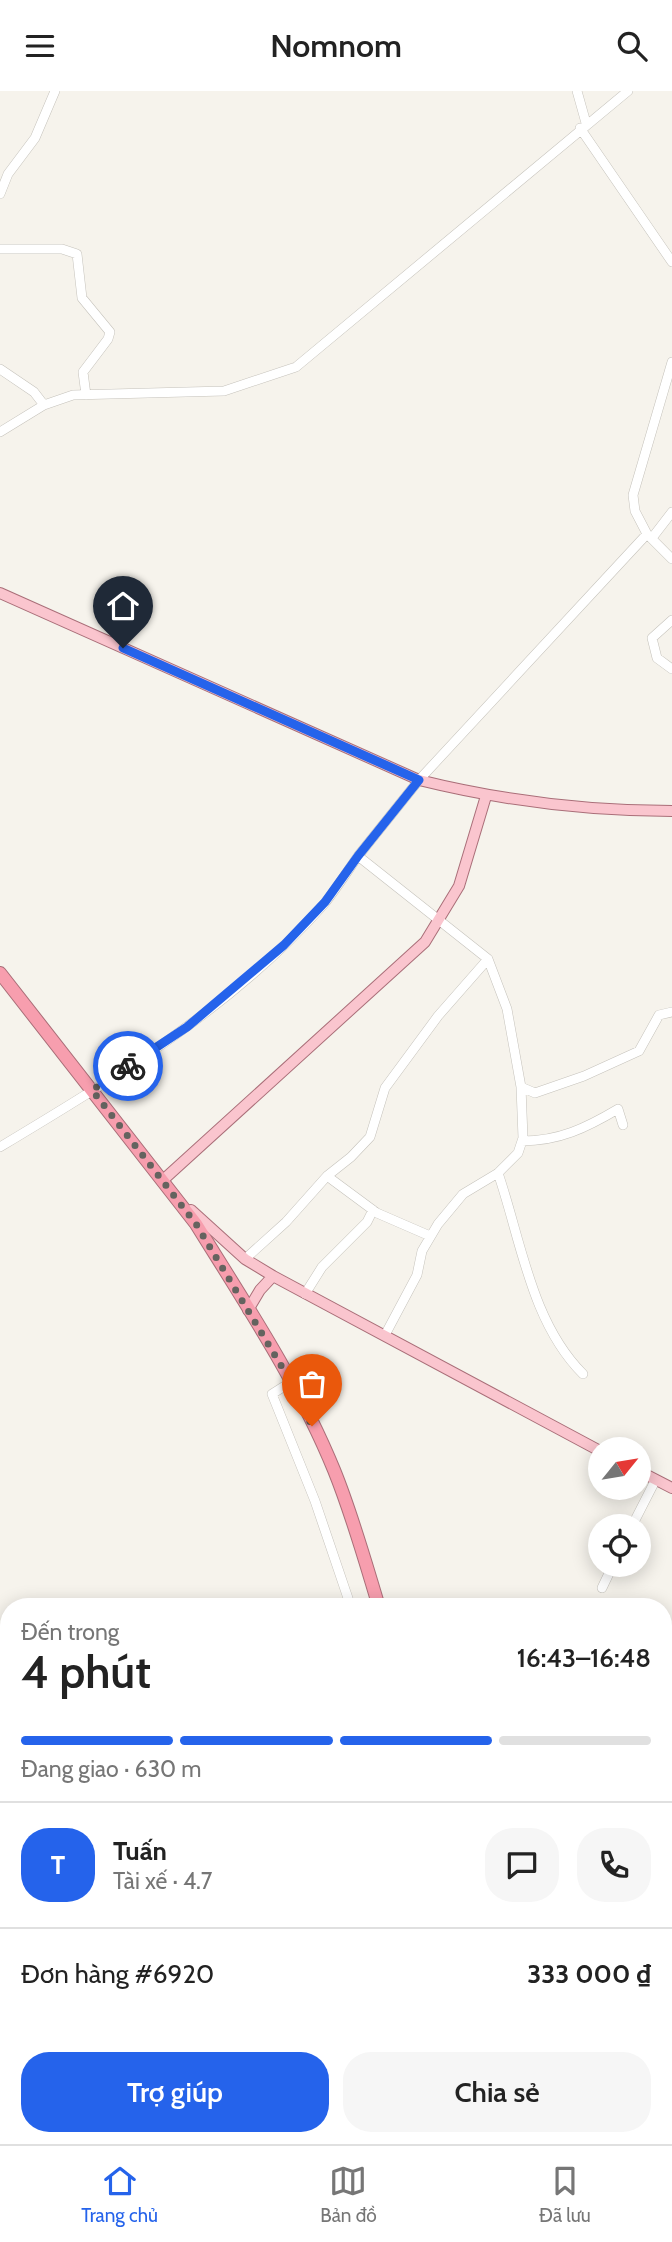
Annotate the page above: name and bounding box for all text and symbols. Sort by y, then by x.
text: Nomnom [270,26,402,65]
icon: menu [21,27,59,65]
icon: search [613,27,651,65]
pin [93,576,153,648]
icon: home [104,587,142,625]
courier [93,1031,163,1101]
icon: bike [109,1047,147,1085]
pin [282,1354,342,1426]
icon: bag [293,1365,331,1403]
north arrow [588,1437,651,1500]
map controls [588,1437,651,1577]
button: locate [588,1514,651,1577]
text: Đến trong [21,1618,119,1646]
text: 16:43–16:48 [517,1642,651,1674]
text: 4 phút [21,1644,151,1700]
text: Đang giao · 630 m [21,1755,201,1783]
button: chat [485,1828,559,1902]
button: phone [577,1828,651,1902]
text: Tuấn [113,1835,167,1867]
text: T [51,1849,65,1881]
text: Tài xế · 4.7 [113,1867,212,1895]
text: Đơn hàng #6920 [21,1958,214,1990]
text: 333 000 ₫ [527,1958,651,1990]
button: Trợ giúp [21,2052,329,2132]
button: Chia sẻ [343,2052,651,2132]
tab: Trang chủ [81,2162,158,2227]
tab: Bản đồ [320,2162,377,2227]
tab: Đã lưu [539,2162,591,2227]

